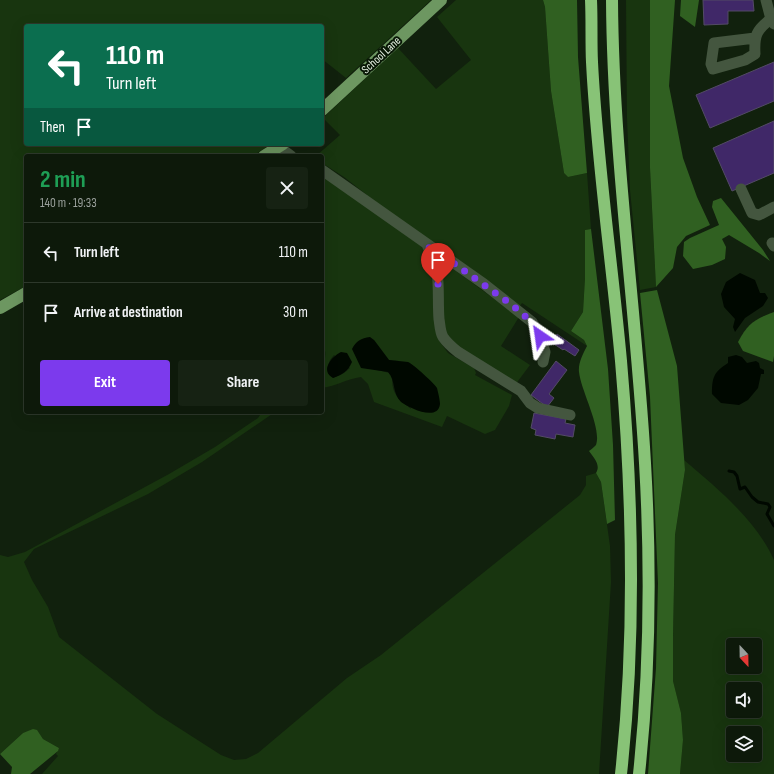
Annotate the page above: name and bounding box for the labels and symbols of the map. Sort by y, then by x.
street label: School Lane [359,33,404,77]
pin [421,243,455,284]
position arrow [519,315,561,357]
north arrow [726,638,762,674]

